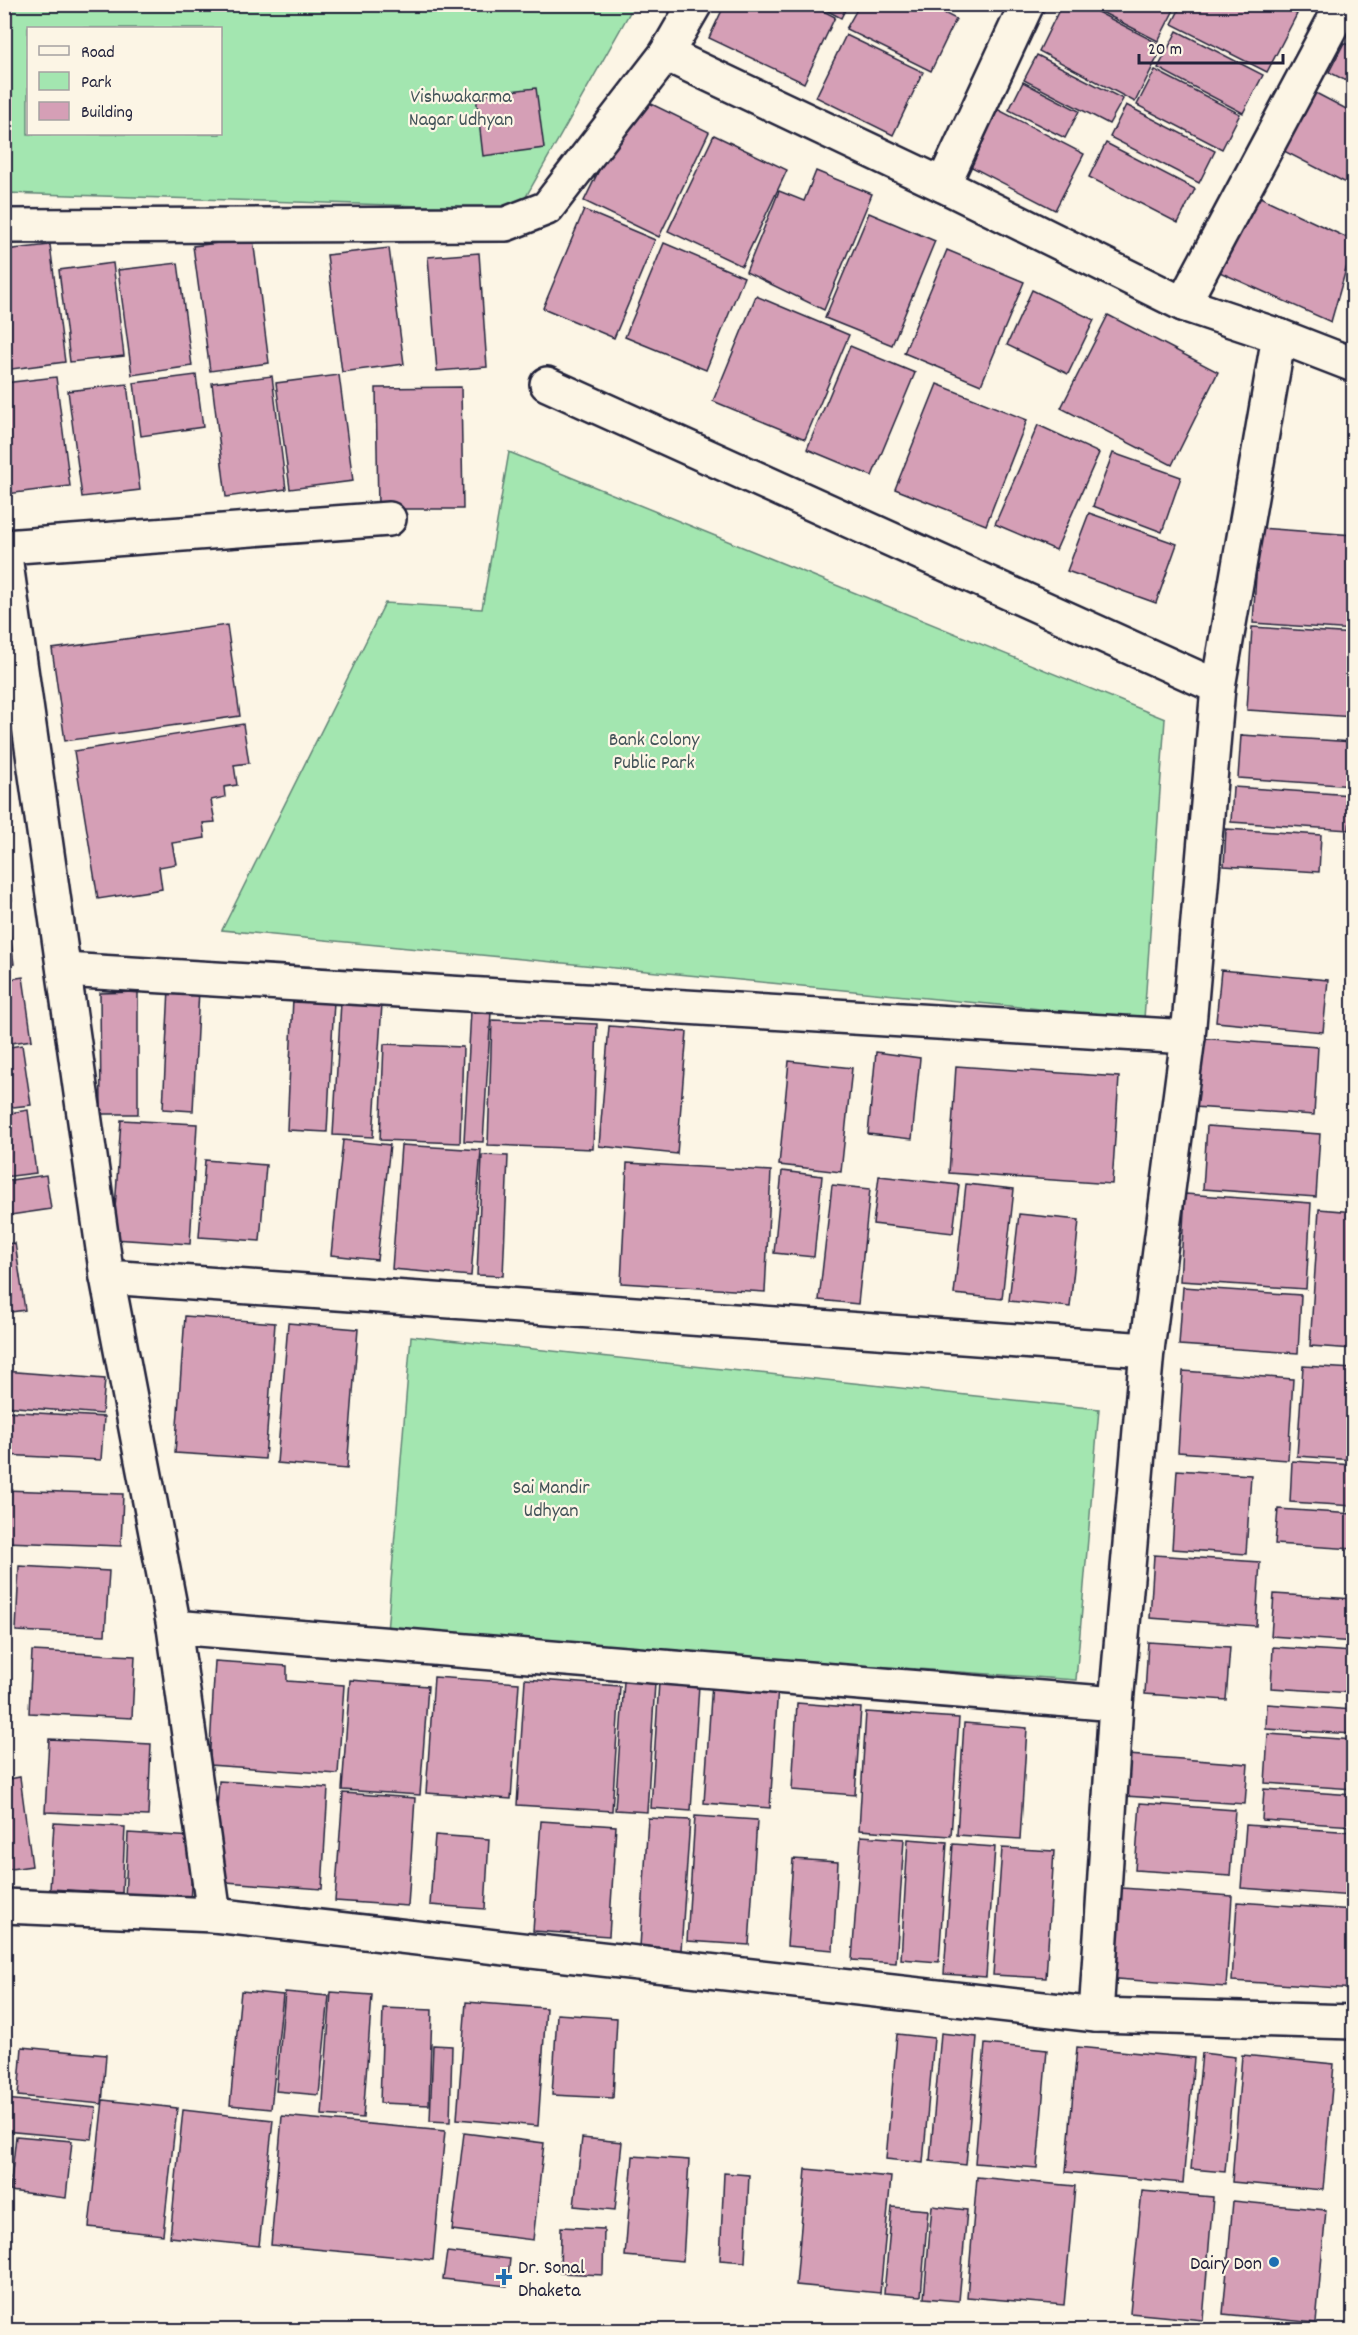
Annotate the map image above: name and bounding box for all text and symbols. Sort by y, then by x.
legend [27,27,222,135]
scale bar [1139,27,1283,65]
text: 20 m [1148,38,1182,63]
text: Road [81,41,115,66]
text: Park [81,71,112,96]
park label: Vishwakarma Nagar Udhyan [409,84,513,135]
text: Building [81,101,133,126]
park label: Bank Colony Public Park [609,727,700,778]
park label: Sai Mandir Udhyan [512,1475,590,1526]
place label: Dairy Don [1190,2251,1262,2279]
place label: Dr. Sonal Dhaketa [518,2255,585,2306]
marker: Dairy Don [1267,2255,1281,2269]
marker: Dr. Sonal Dhaketa [495,2268,513,2286]

